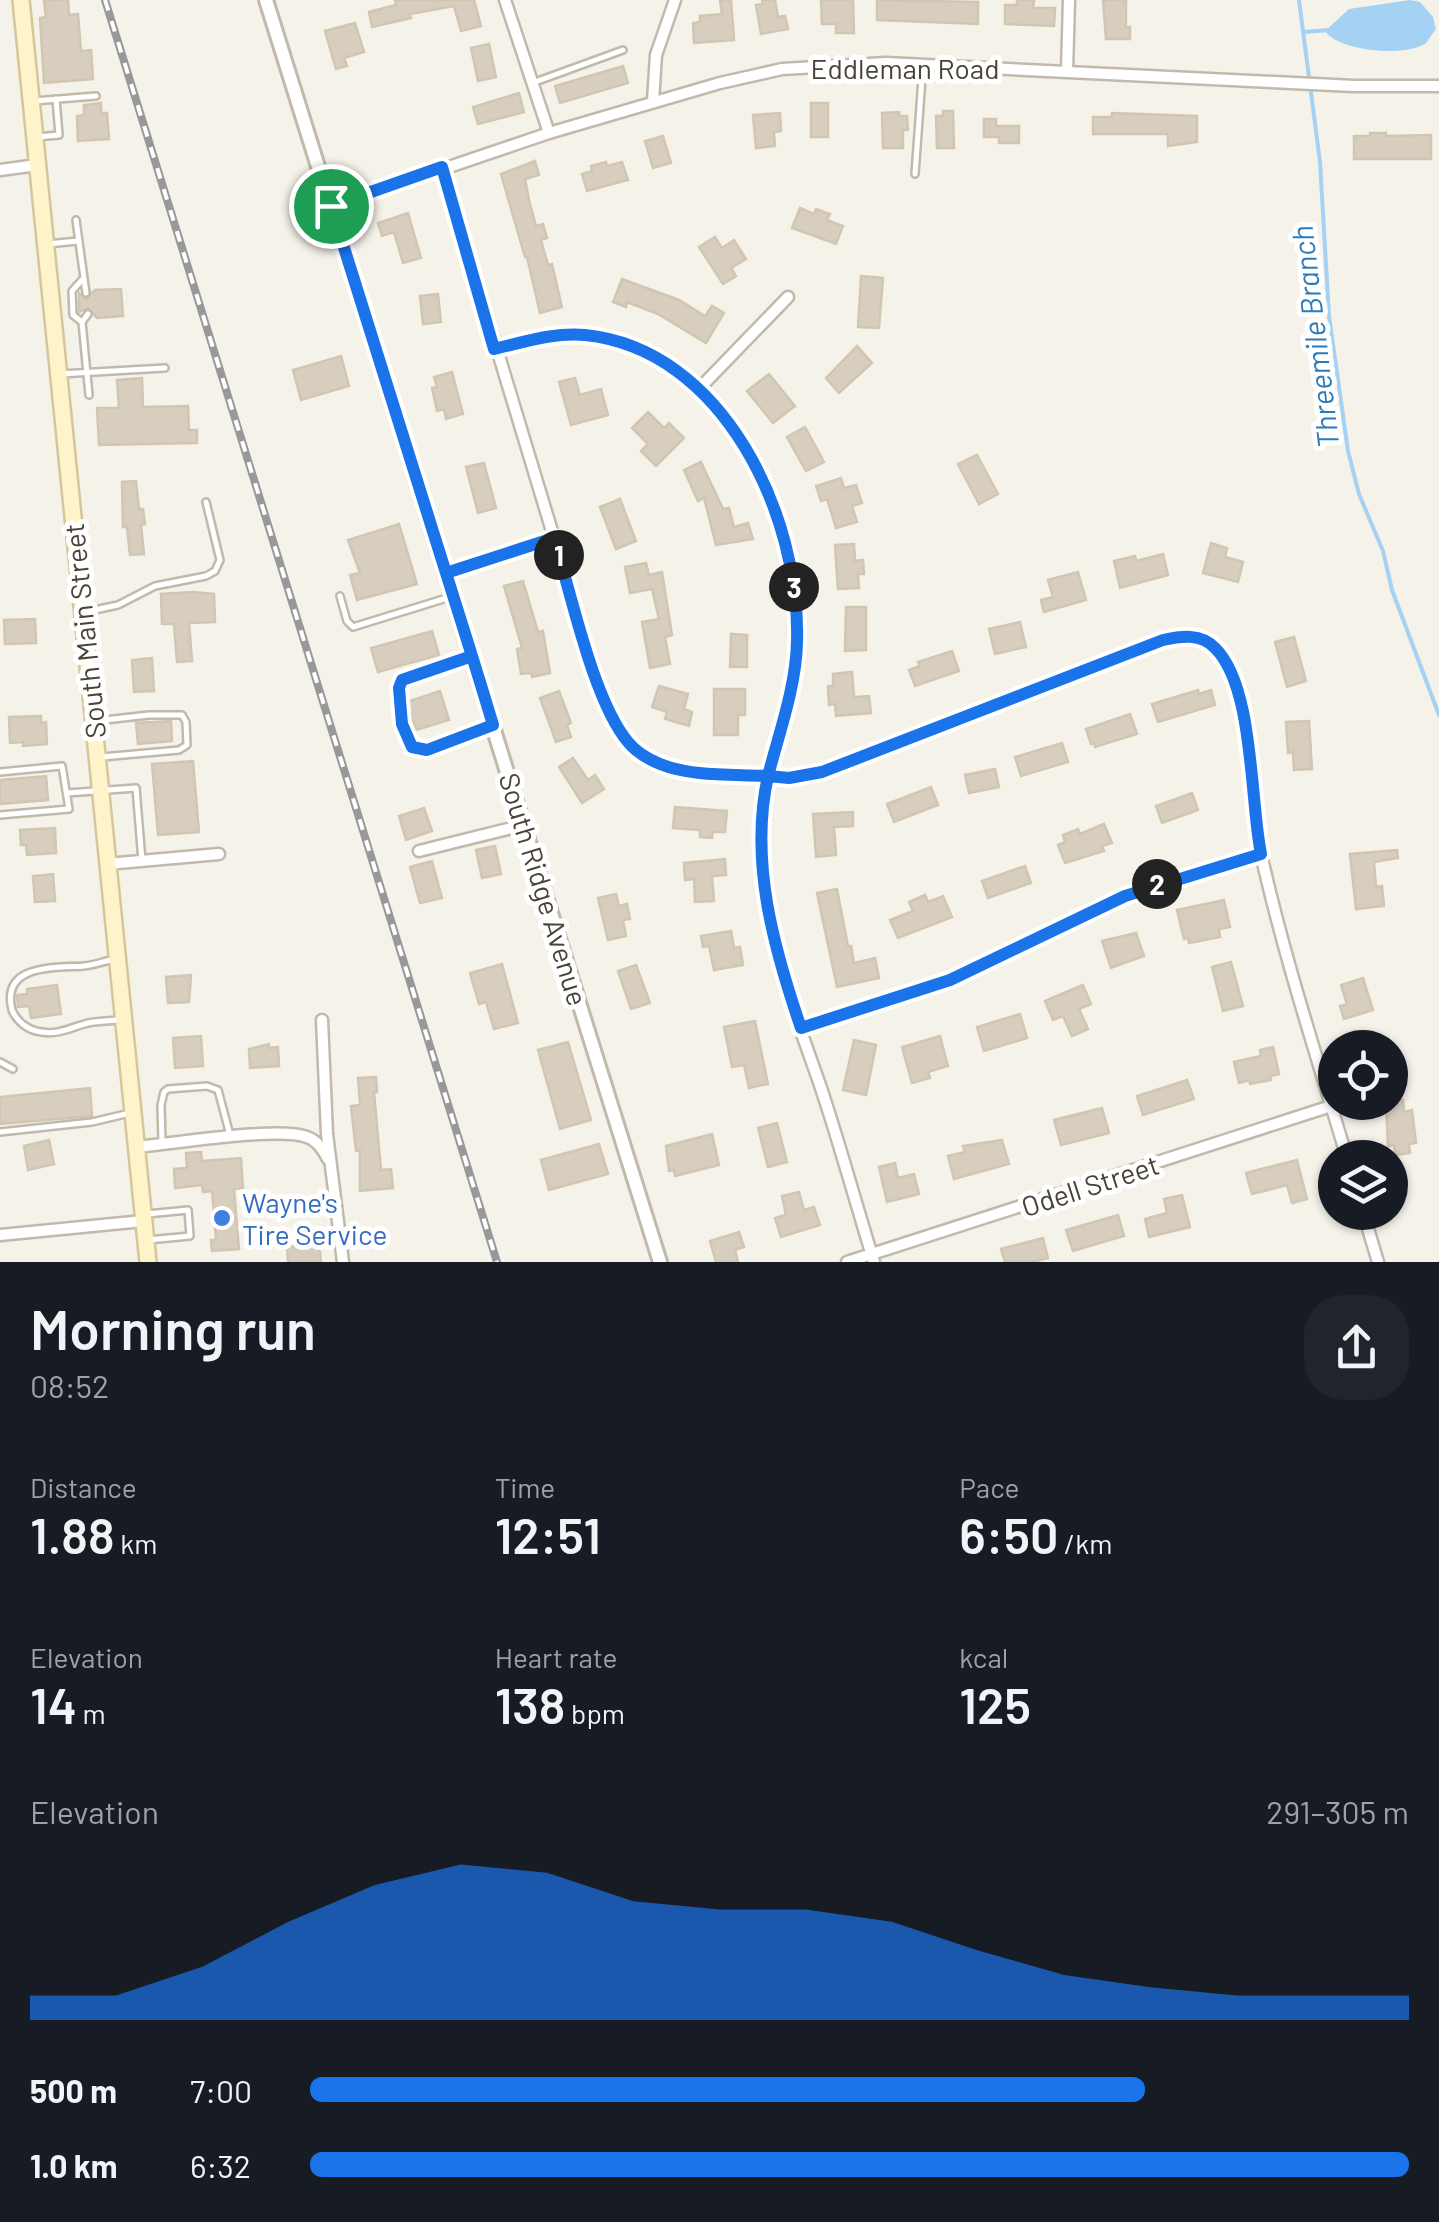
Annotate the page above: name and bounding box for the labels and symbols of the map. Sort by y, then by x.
street label: Eddleman Road [811,51,999,85]
pin [289,164,374,249]
water label: Threemile Branch [1282,224,1346,450]
street label: South Main Street [56,522,112,740]
pin: 1 [534,530,584,580]
pin: 3 [769,562,819,612]
street label: South Ridge Avenue [492,769,596,1009]
pin: 2 [1132,859,1182,909]
street label: Odell Street [1017,1147,1163,1223]
place label: Wayne's Tire Service [242,1185,387,1251]
marker: Wayne's Tire Service [211,1207,233,1229]

